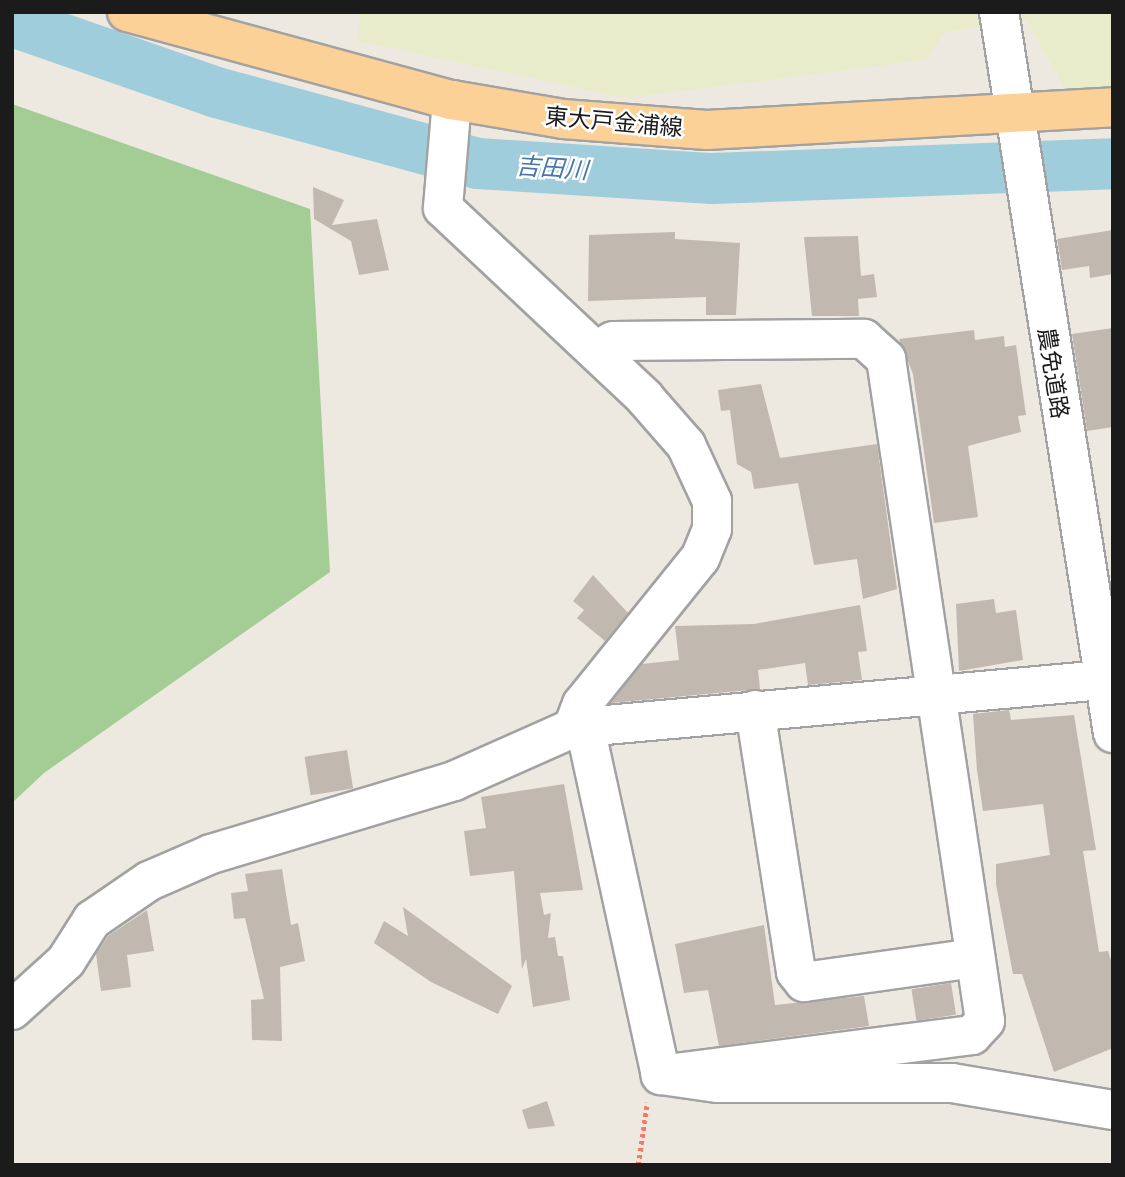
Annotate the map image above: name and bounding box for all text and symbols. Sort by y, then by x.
street label: 東大戸金浦線 [544,101,684,141]
water label: 吉田川 [515,151,589,185]
street label: 農免道路 [1033,325,1075,421]

